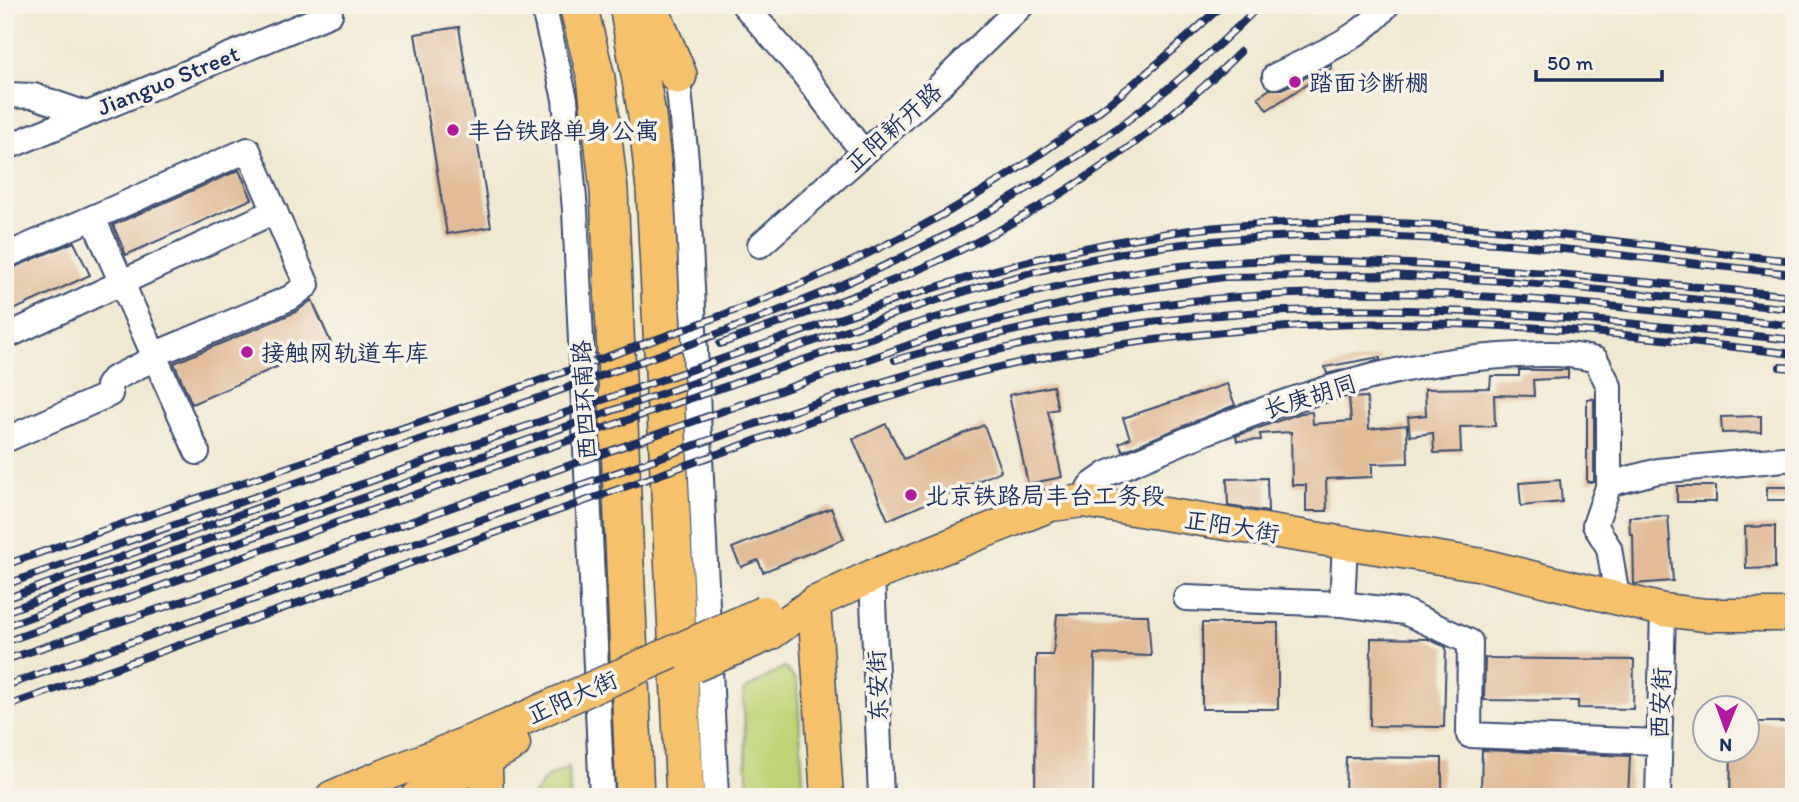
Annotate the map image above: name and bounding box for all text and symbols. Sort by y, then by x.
street label: Jianguo Street [93,38,243,122]
scale bar [1536,38,1662,82]
text: 50 m [1547,50,1594,75]
place label: 踏面诊断棚 [1309,68,1429,97]
marker: 踏面诊断棚 [1287,74,1303,90]
street label: 正阳新开路 [839,76,947,178]
place label: 丰台铁路单身公寓 [467,116,659,145]
marker: 丰台铁路单身公寓 [445,122,461,138]
place label: 接触网轨道车库 [261,338,429,367]
street label: 西四环南路 [566,339,602,461]
marker: 接触网轨道车库 [239,344,255,360]
street label: 长庚胡同 [1260,368,1360,424]
place label: 北京铁路局丰台工务段 [925,481,1165,510]
marker: 北京铁路局丰台工务段 [903,487,919,503]
street label: 正阳大街 [1182,504,1282,548]
street label: 东安街 [861,650,893,722]
street label: 正阳大街 [522,664,622,730]
street label: 西安街 [1644,667,1676,739]
north arrow [1690,694,1760,764]
text: N [1719,734,1732,757]

